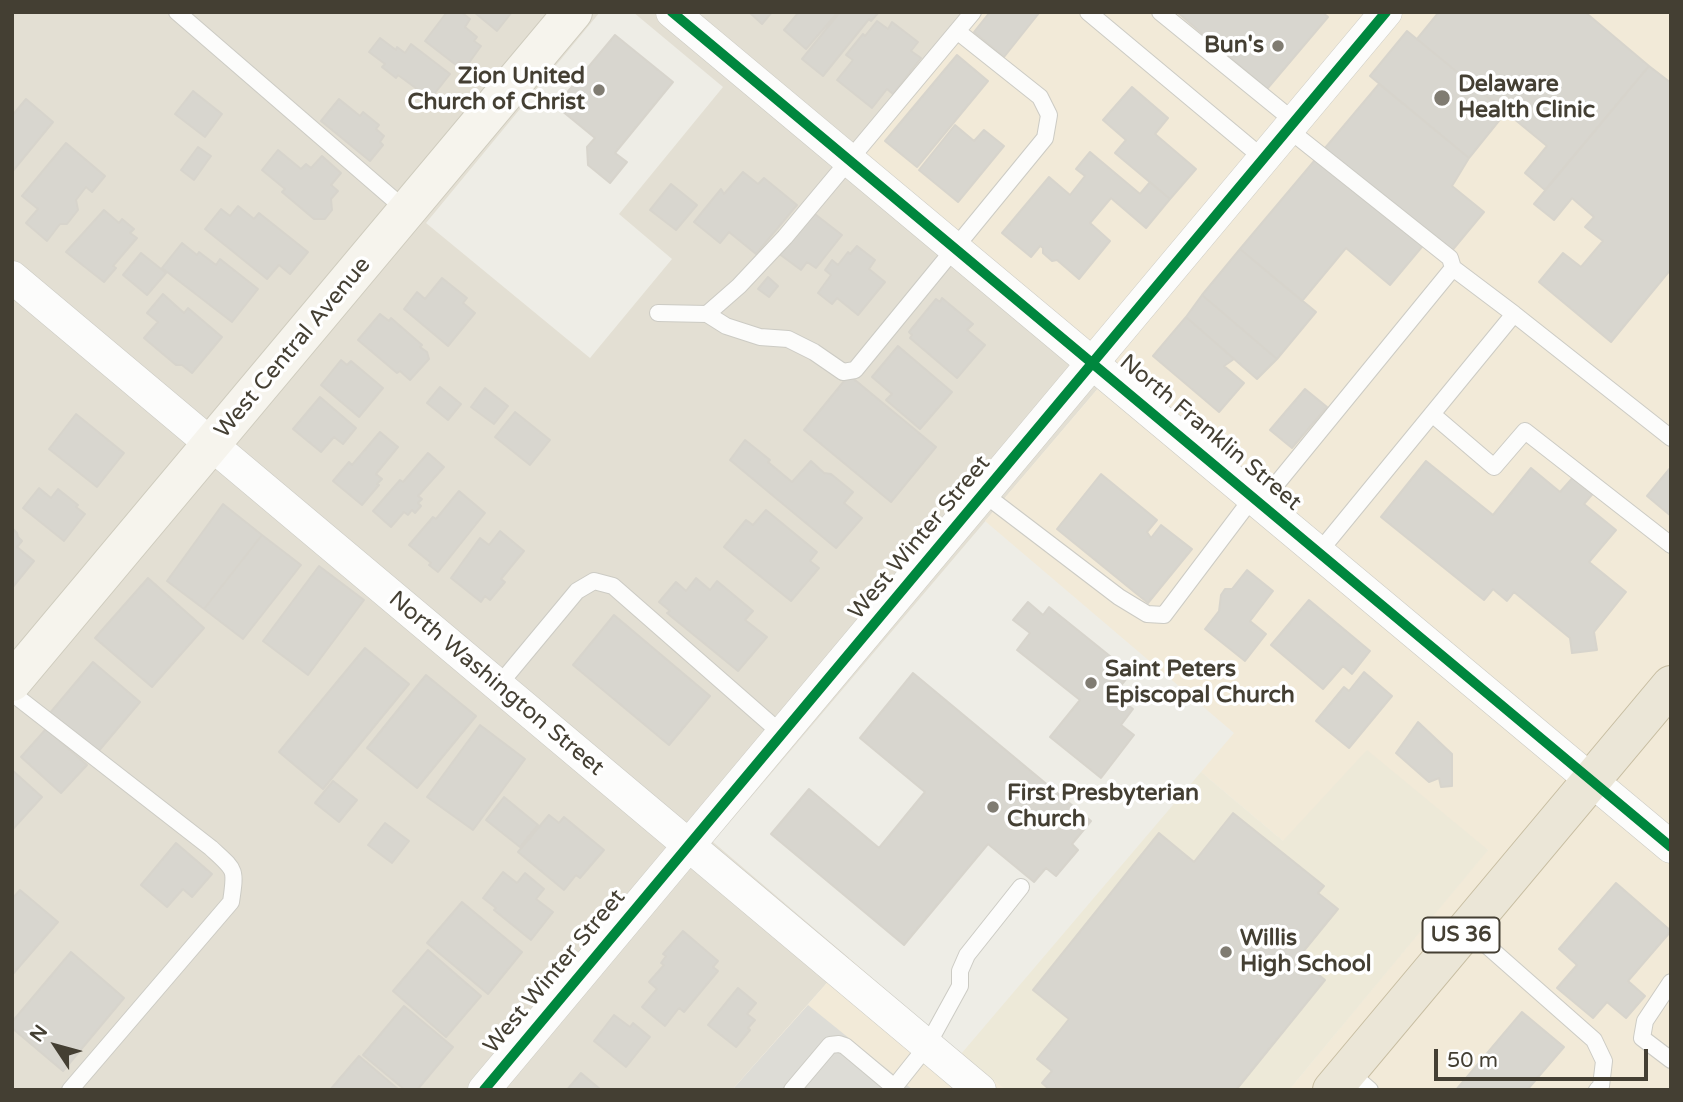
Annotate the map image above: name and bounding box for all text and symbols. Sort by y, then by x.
place label: Bun's [1204,32,1264,60]
marker: Bun's [1270,38,1286,54]
place label: Zion United Church of Christ [407,63,585,117]
place label: Delaware Health Clinic [1458,71,1595,125]
marker: Zion United Church of Christ [591,82,607,98]
marker: Delaware Health Clinic [1432,88,1452,108]
street label: West Central Avenue [209,252,377,444]
street label: North Franklin Street [1114,349,1306,517]
street label: West Winter Street [843,450,997,626]
street label: North Washington Street [383,586,609,782]
place label: Saint Peters Episcopal Church [1105,656,1295,710]
marker: Saint Peters Episcopal Church [1083,675,1099,691]
place label: First Presbyterian Church [1007,780,1199,834]
marker: First Presbyterian Church [985,799,1001,815]
street label: West Winter Street [478,884,632,1060]
road number: US 36 [1422,918,1500,953]
place label: Willis High School [1240,925,1371,979]
marker: Willis High School [1218,944,1234,960]
north arrow [21,1011,91,1081]
text: N [26,1021,52,1046]
scale bar [1438,1036,1652,1080]
text: 50 m [1447,1048,1498,1073]

